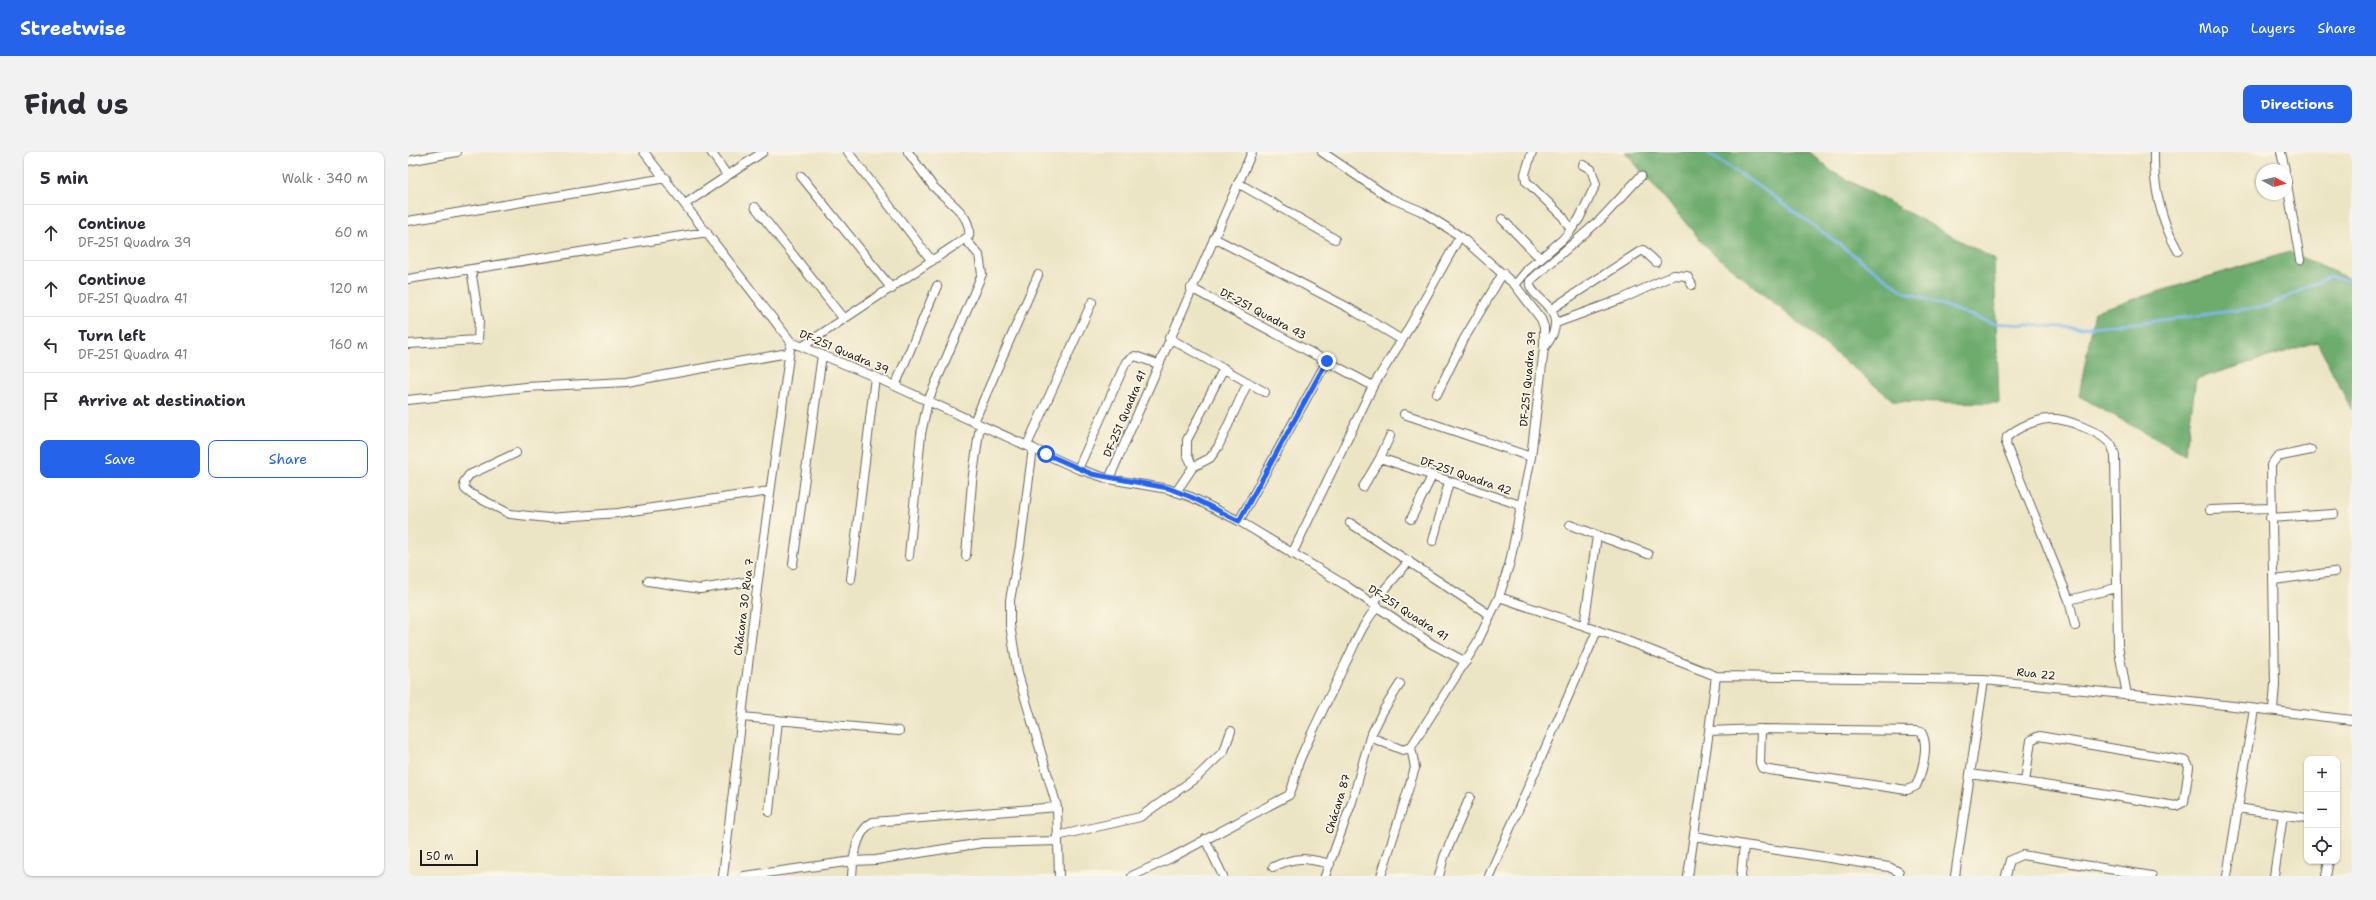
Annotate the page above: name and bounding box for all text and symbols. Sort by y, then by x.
text: Streetwise [20,16,126,41]
text: Map [2199,19,2229,37]
text: Layers [2251,19,2295,37]
text: Share [2317,19,2356,37]
text: Find us [24,85,129,123]
button: Directions [2243,85,2352,123]
north arrow [2256,164,2292,200]
text: 5 min [40,167,88,189]
text: Walk · 340 m [282,170,368,187]
text: Continue [78,214,146,234]
icon: ahead [40,222,62,244]
text: 60 m [335,224,368,241]
text: DF-251 Quadra 39 [78,234,191,251]
text: Continue [78,270,146,290]
icon: ahead [40,278,62,300]
text: 120 m [330,280,368,297]
street label: DF-251 Quadra 43 [1217,285,1309,343]
text: DF-251 Quadra 41 [78,290,188,307]
text: Turn left [78,326,146,346]
street label: DF-251 Quadra 39 [797,326,891,378]
street label: DF-251 Quadra 39 [1516,331,1540,427]
icon: left [40,334,62,356]
text: 160 m [330,336,368,353]
text: DF-251 Quadra 41 [78,346,188,363]
route end [1318,352,1336,370]
street label: DF-251 Quadra 41 [1100,368,1150,460]
icon: arrive [40,390,62,412]
text: Arrive at destination [78,391,246,411]
button: Save [40,440,200,478]
button: Share [208,440,368,478]
route start [1037,445,1055,463]
street label: DF-251 Quadra 42 [1418,453,1514,499]
street label: Chácara 30 Rua 7 [731,557,757,657]
street label: DF-251 Quadra 41 [1365,581,1451,645]
street label: Rua 22 [2016,665,2056,683]
map controls [2304,756,2340,864]
button: + [2304,756,2340,792]
street label: Chácara 87 [1322,772,1354,836]
button: − [2304,792,2340,828]
button: locate [2304,828,2340,864]
scale bar [420,848,478,867]
text: 50 m [426,849,454,864]

